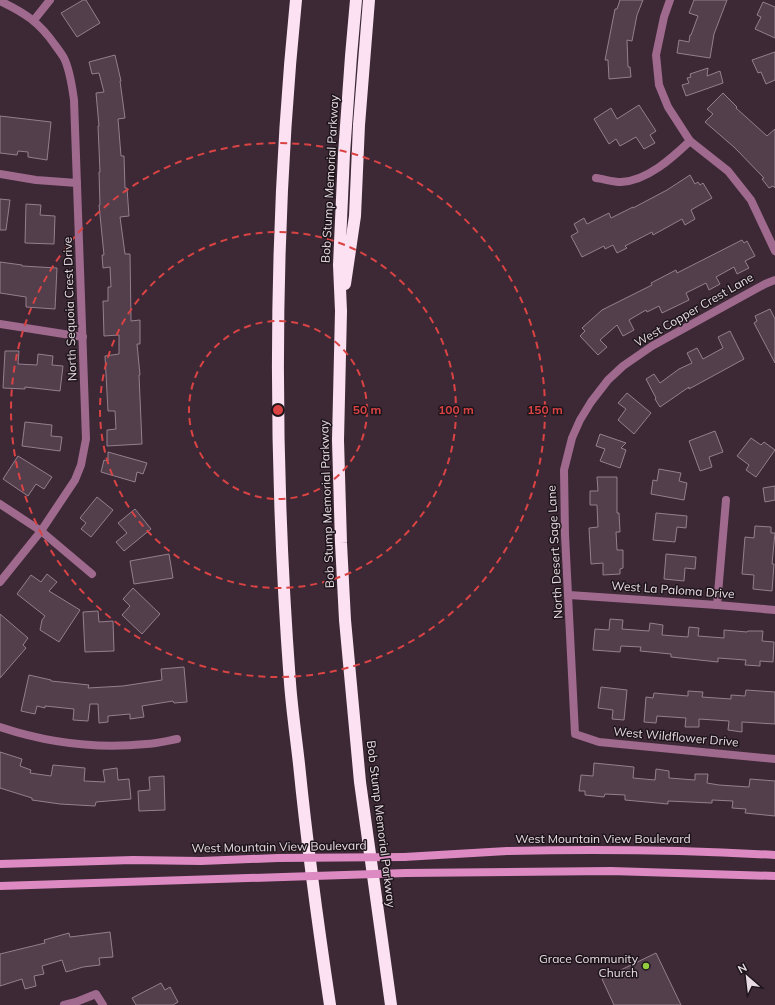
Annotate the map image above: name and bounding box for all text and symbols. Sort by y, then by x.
street label: Bob Stump Memorial Parkway [318,94,341,263]
street label: North Sequoia Crest Drive [59,237,80,381]
street label: West Copper Crest Lane [632,269,756,350]
text: 50 m [353,402,381,417]
text: 100 m [438,402,474,417]
text: 150 m [527,402,563,417]
centre of rings [271,403,285,417]
street label: Bob Stump Memorial Parkway [316,419,337,588]
street label: North Desert Sage Lane [544,485,565,619]
street label: West La Paloma Drive [611,578,735,601]
street label: West Wildflower Drive [613,724,739,749]
street label: Bob Stump Memorial Parkway [364,740,399,909]
street label: West Mountain View Boulevard [515,831,691,846]
street label: West Mountain View Boulevard [191,837,367,856]
place label: Grace Community Church [539,951,639,980]
north arrow [727,957,767,997]
text: N [735,960,749,976]
marker: Grace Community Church [641,961,651,971]

